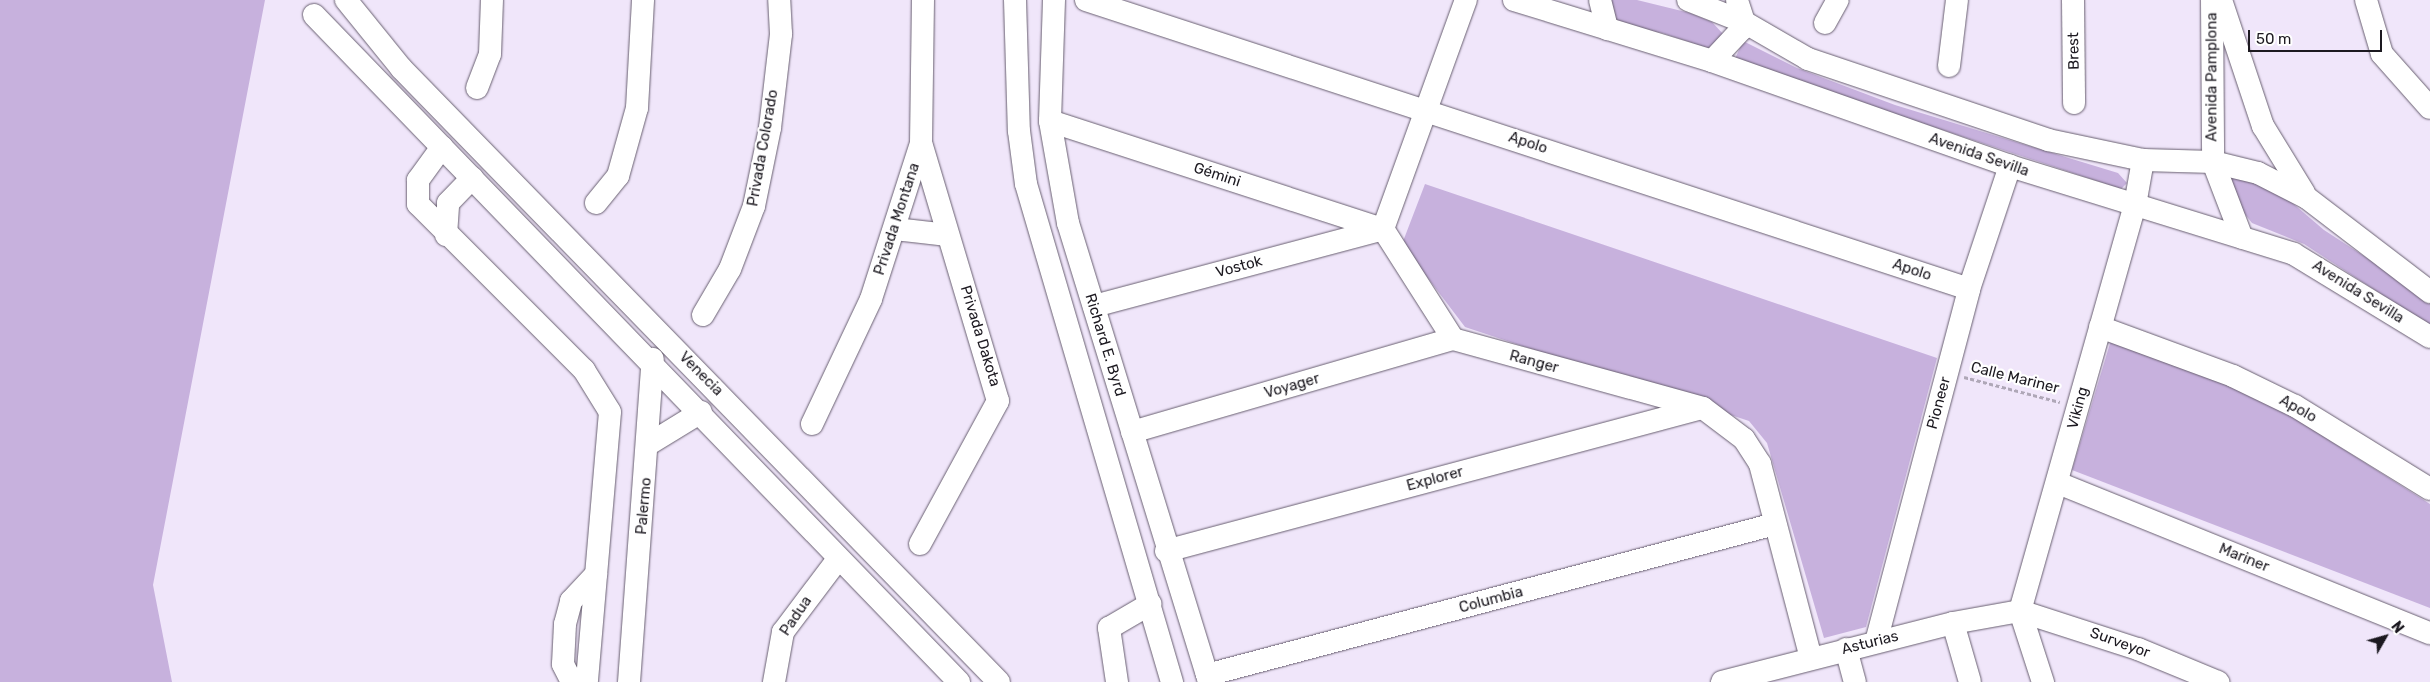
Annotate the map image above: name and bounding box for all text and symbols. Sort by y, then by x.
street label: Avenida Pamplona [2203,12,2221,142]
scale bar [2250,20,2384,52]
text: 50 m [2256,30,2291,48]
street label: Brest [2065,32,2083,70]
street label: Privada Colorado [744,88,782,208]
street label: Apolo [1506,128,1550,158]
street label: Avenida Sevilla [1927,129,2031,181]
street label: Gémini [1191,159,1243,191]
street label: Privada Montana [870,161,924,277]
street label: Vostok [1214,252,1264,282]
street label: Apolo [1890,255,1934,285]
street label: Avenida Sevilla [2309,257,2407,327]
street label: Privada Dakota [956,283,1004,389]
street label: Richard E. Byrd [1081,291,1129,399]
street label: Ranger [1507,347,1561,377]
street label: Venecia [675,348,727,400]
street label: Calle Mariner [1969,358,2061,398]
street label: Voyager [1262,370,1322,402]
street label: Pioneer [1923,375,1955,431]
street label: Viking [2064,385,2092,431]
street label: Apolo [2276,391,2320,427]
street label: Explorer [1405,463,1465,495]
street label: Palermo [633,477,655,535]
street label: Mariner [2216,540,2272,576]
street label: Columbia [1457,583,1525,617]
street label: Padua [776,593,816,639]
north arrow [2360,612,2410,662]
text: N [2387,618,2407,637]
street label: Surveyor [2088,624,2152,662]
street label: Asturias [1840,627,1900,659]

